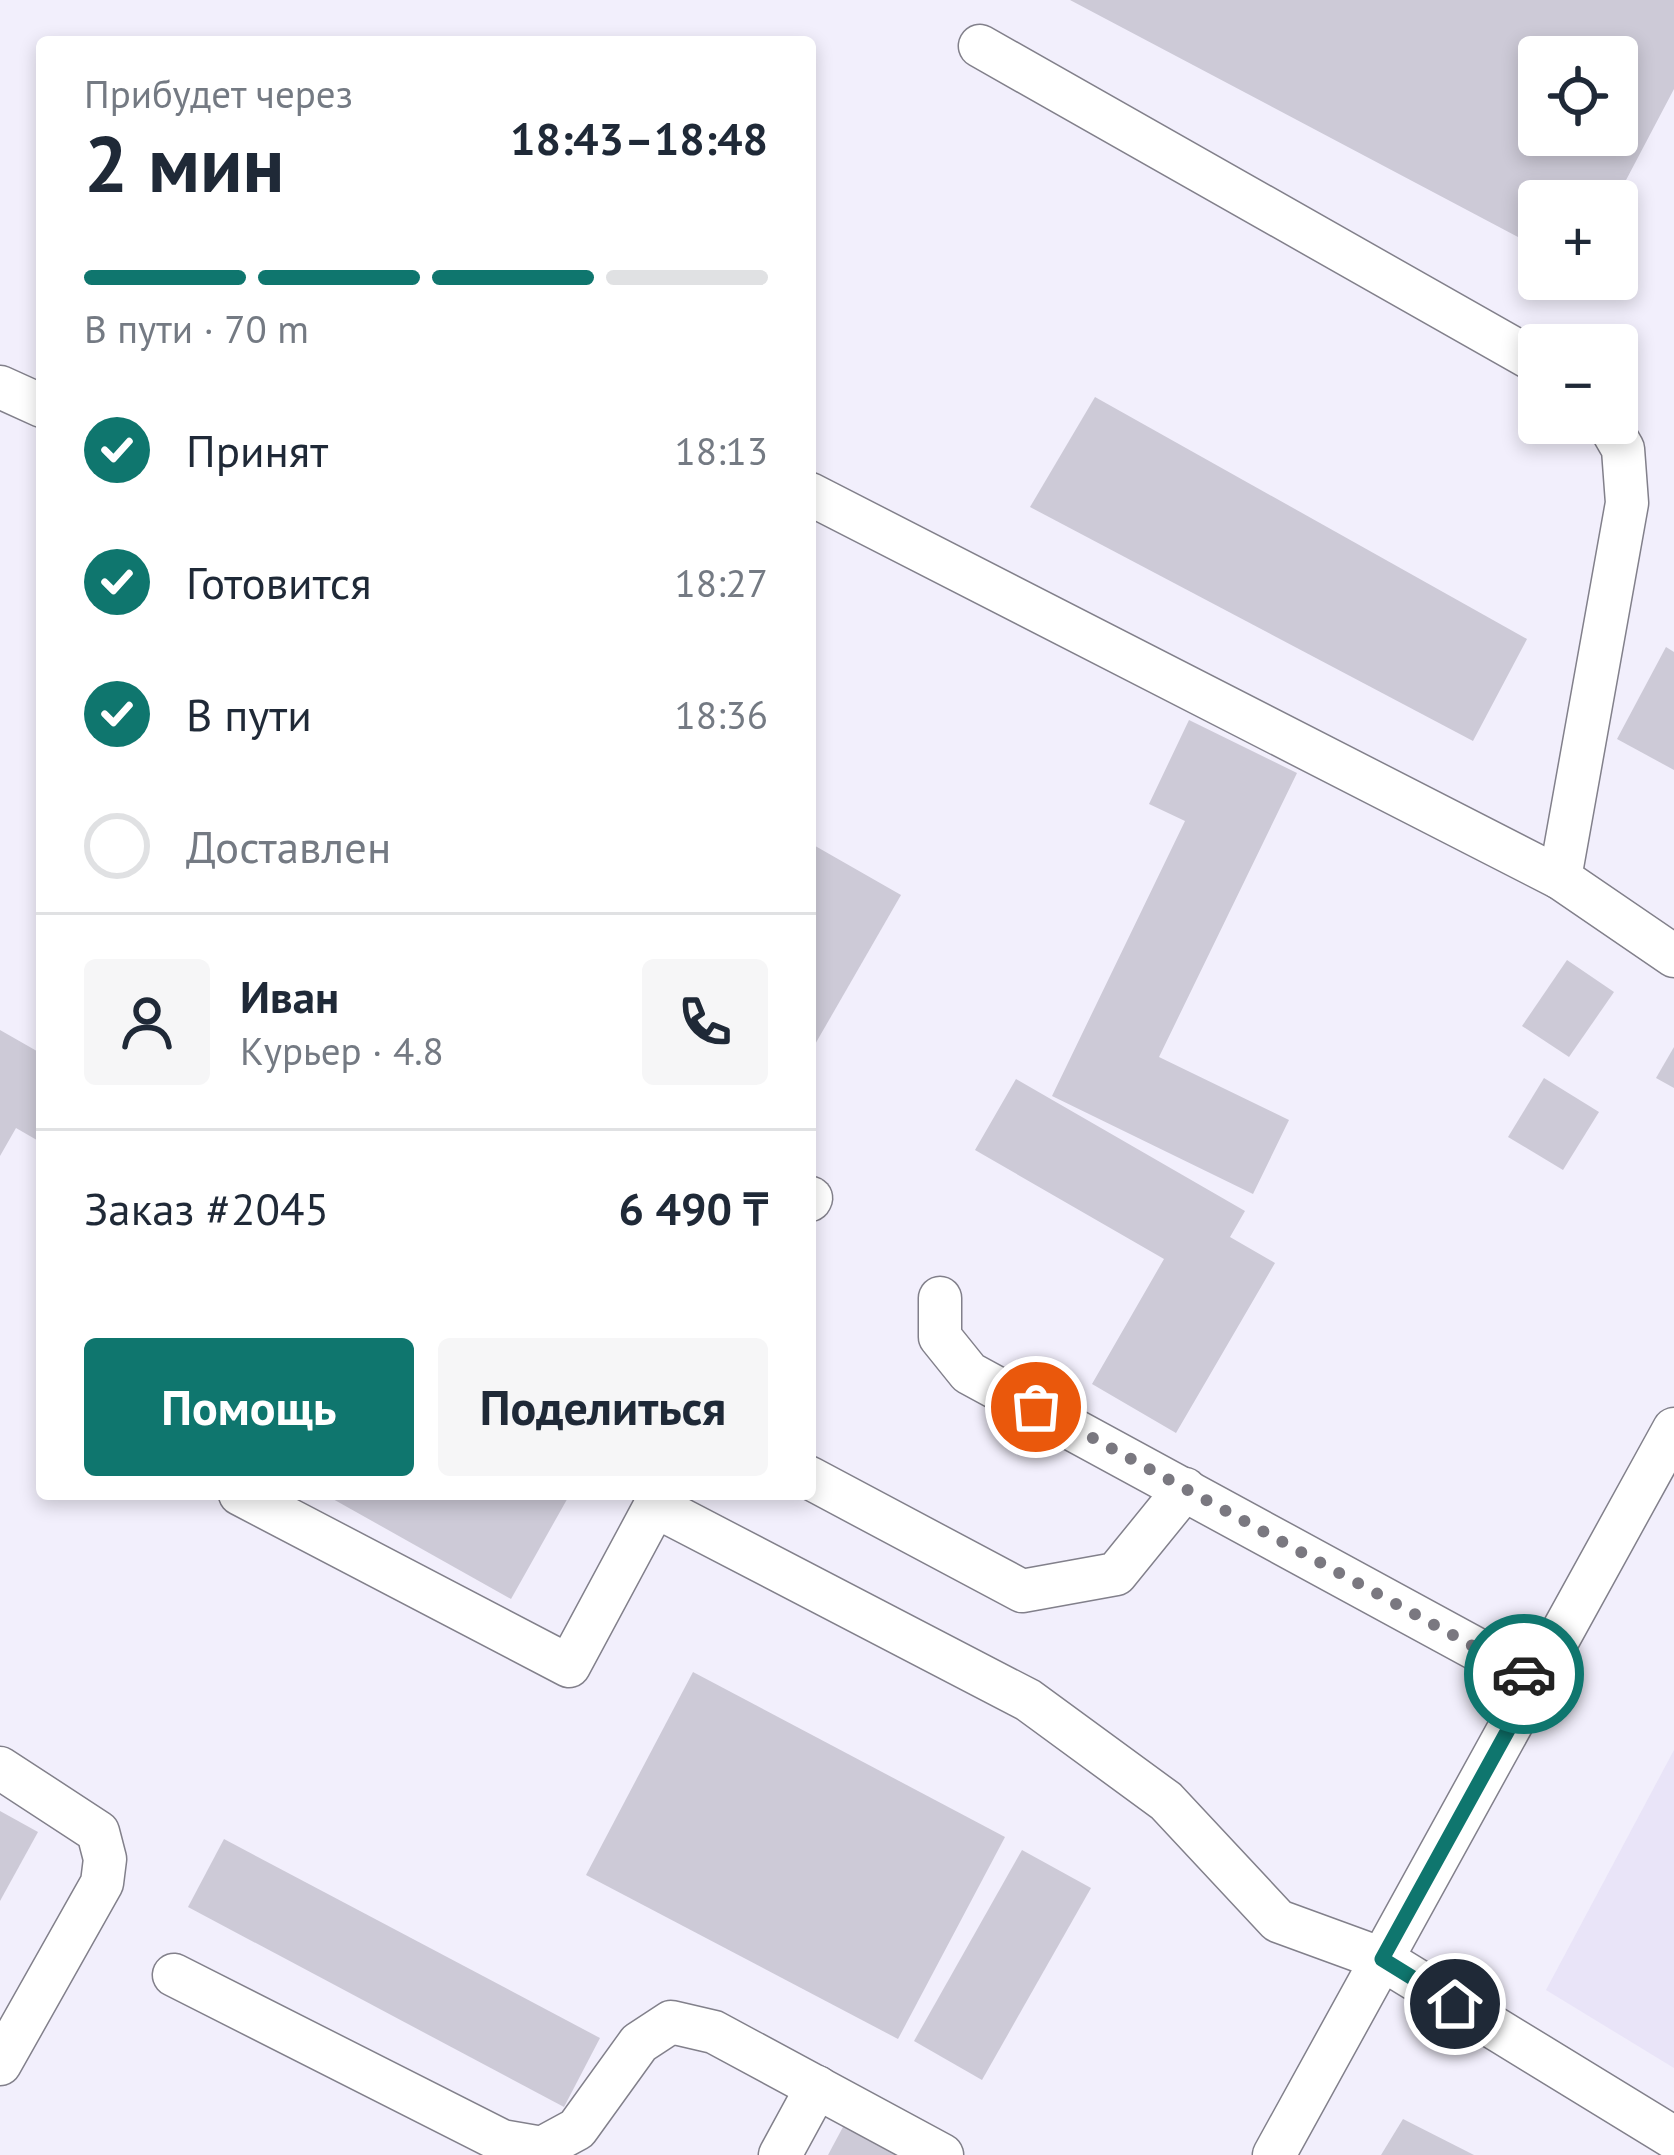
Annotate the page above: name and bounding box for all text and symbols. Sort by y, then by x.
map controls [1518,36,1638,444]
button: locate [1518,36,1638,156]
text: Прибудет через [84,68,353,119]
text: 18:43–18:48 [510,109,768,167]
text: 2 мин [84,113,284,214]
button: + [1518,180,1638,300]
text: В пути · 70 m [84,303,309,354]
button: − [1518,324,1638,444]
icon: check [84,417,150,483]
text: Принят [186,421,328,479]
text: 18:13 [674,425,768,476]
icon: check [84,549,150,615]
text: Готовится [186,553,372,611]
text: 18:27 [674,557,768,608]
icon: check [84,681,150,747]
text: В пути [186,685,312,743]
text: 18:36 [674,689,768,740]
text: Доставлен [186,817,391,875]
button: person [84,959,210,1085]
button: phone [642,959,768,1085]
text: Иван [240,967,339,1025]
text: Курьер · 4.8 [240,1025,444,1076]
text: Заказ #2045 [84,1179,329,1237]
text: 6 490 ₸ [619,1179,768,1237]
button: Помощь [84,1338,414,1476]
button: Поделиться [438,1338,768,1476]
pin [985,1356,1087,1458]
icon: bag [1003,1374,1069,1440]
courier [1464,1614,1584,1734]
icon: car [1491,1641,1557,1707]
pin [1404,1953,1506,2055]
icon: home [1422,1971,1488,2037]

